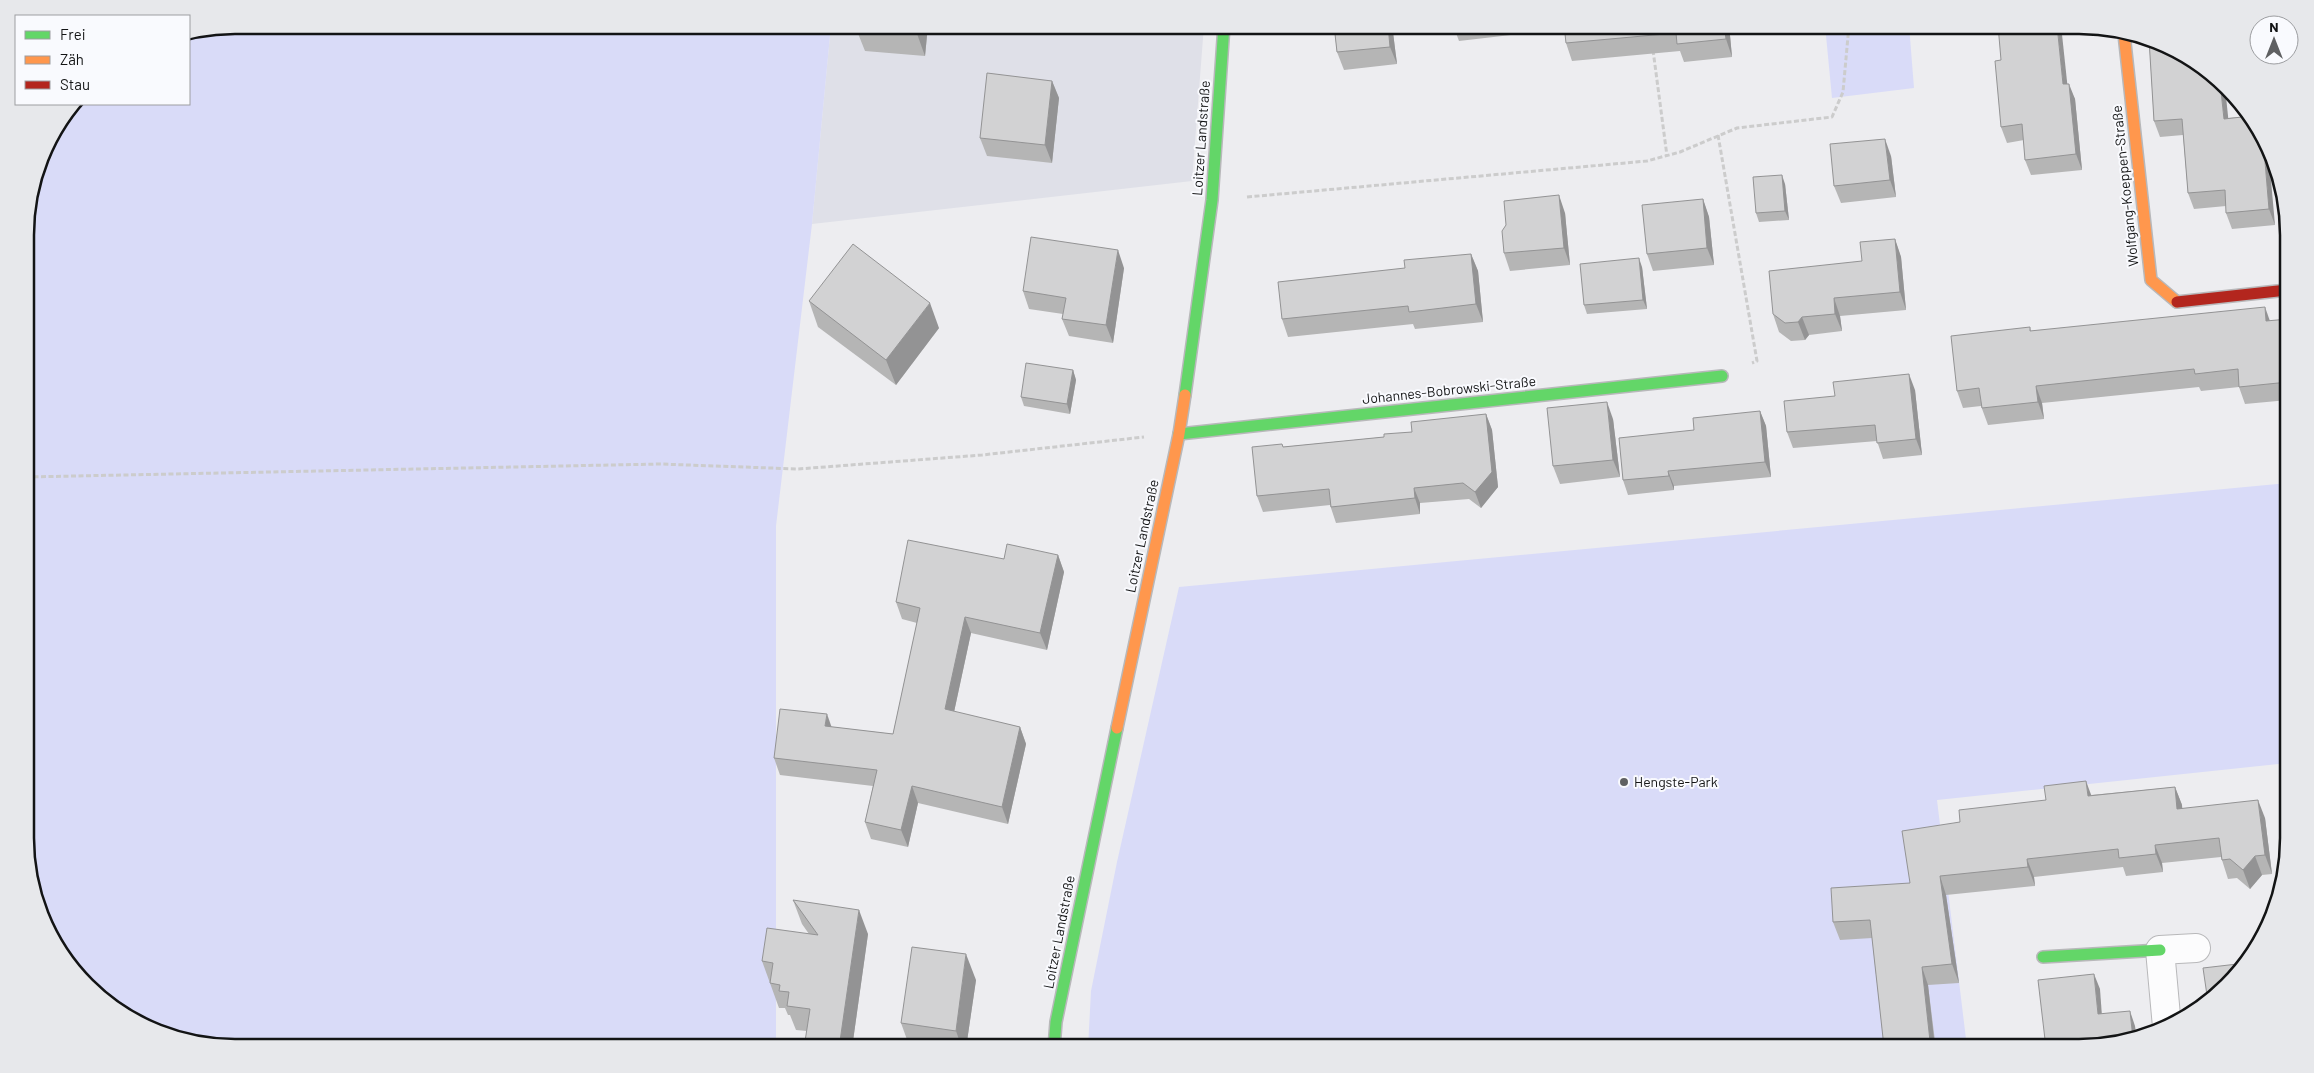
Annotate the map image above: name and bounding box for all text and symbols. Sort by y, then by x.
legend [15,15,190,105]
north arrow [2249,15,2299,65]
text: N [2269,18,2279,35]
text: Frei [60,25,86,43]
text: Zäh [60,50,84,68]
text: Stau [60,75,90,93]
street label: Loitzer Landstraße [1188,80,1213,196]
street label: Wolfgang-Koeppen-Straße [2108,105,2141,268]
street label: Johannes-Bobrowski-Straße [1361,372,1537,407]
street label: Loitzer Landstraße [1121,478,1162,594]
place label: Hengste-Park [1634,773,1718,790]
marker: Hengste-Park [1618,776,1630,788]
street label: Loitzer Landstraße [1039,874,1078,990]

